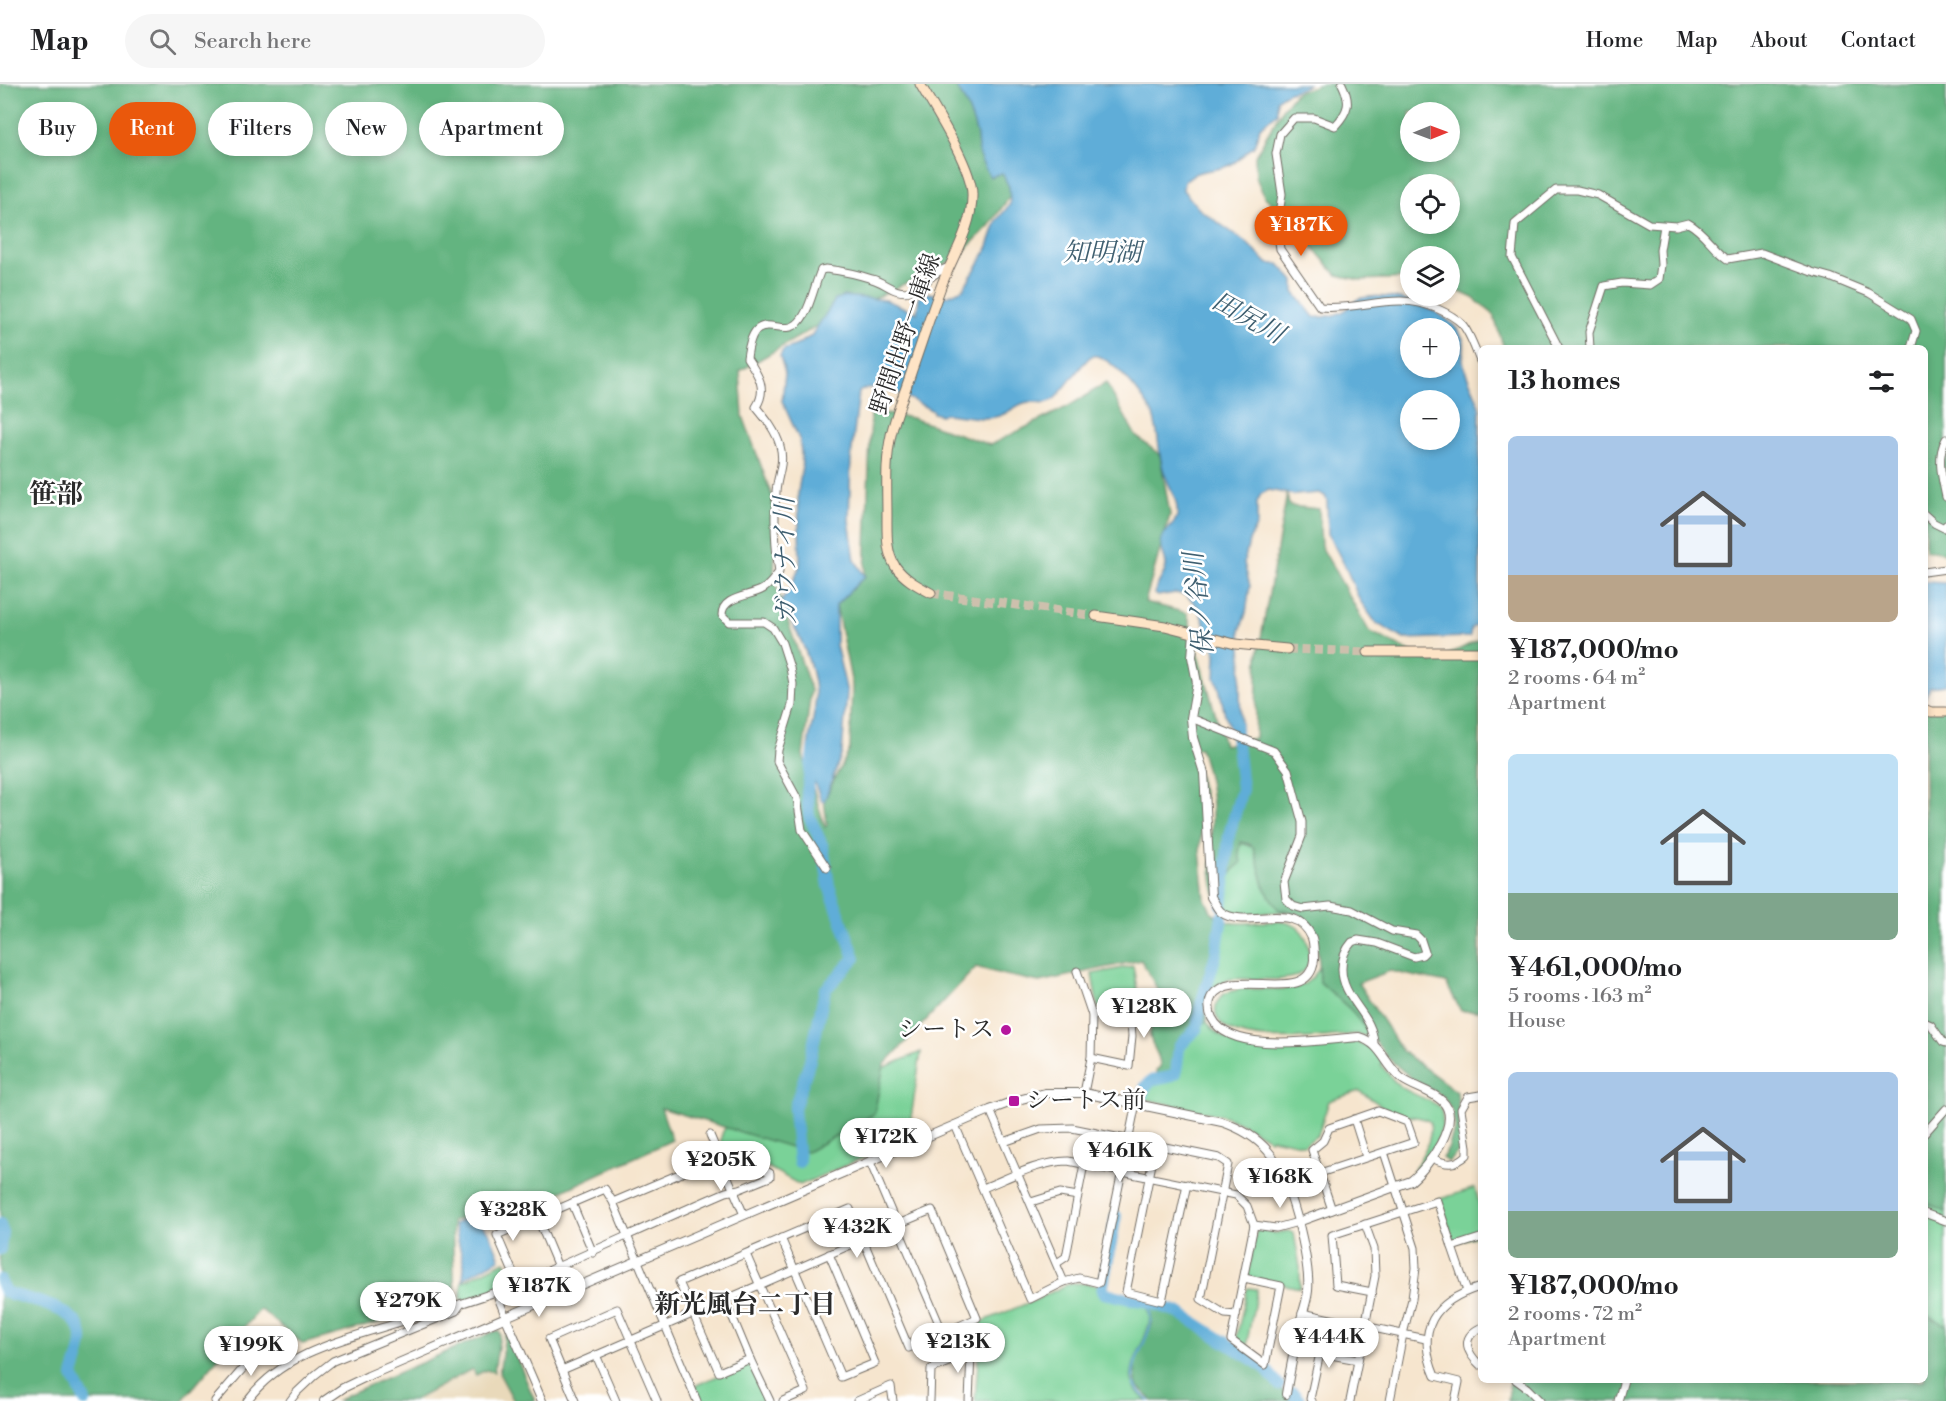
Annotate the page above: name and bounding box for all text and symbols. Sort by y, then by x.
search box [125,14,545,68]
text: Map [30,24,89,59]
icon: search [146,25,179,58]
text: Search here [194,28,311,55]
text: Home [1586,28,1643,54]
text: Map [1676,28,1718,54]
text: About [1751,28,1808,54]
text: Contact [1841,28,1916,54]
chip: Buy [18,102,97,156]
chip: Rent [109,102,196,156]
chip: Filters [208,102,313,156]
chip: New [325,102,407,156]
chip: Apartment [419,102,564,156]
north arrow [1400,102,1460,162]
map controls [1400,102,1460,450]
button: locate [1400,174,1460,234]
pin: ¥187K [1259,206,1343,257]
text: ¥187K [1269,213,1333,238]
water label: 知明湖 [1063,237,1145,269]
button: layers [1400,246,1460,306]
street label: 野間出野一庫線 [864,250,948,418]
water label: 田尻川 [1206,285,1292,352]
button: + [1400,318,1460,378]
text: 13 homes [1508,365,1620,397]
icon: filters [1865,365,1898,398]
button: − [1400,390,1460,450]
icon: home [1649,475,1757,583]
district label: 笹部 [29,478,83,512]
water label: ガウナイ川 [769,494,803,625]
water label: 保ノ谷川 [1177,548,1220,657]
text: ¥187,000/mo [1508,634,1679,666]
text: 2 rooms · 64 m² [1508,666,1645,691]
text: Apartment [1508,691,1606,716]
icon: home [1649,793,1757,901]
text: ¥461,000/mo [1508,952,1682,984]
text: 5 rooms · 163 m² [1508,984,1652,1009]
pin: ¥128K [1102,988,1186,1039]
text: ¥128K [1111,995,1177,1020]
text: House [1508,1009,1566,1034]
place label: シートス [898,1015,994,1045]
marker: シートス [999,1023,1013,1037]
place label: シートス前 [1026,1086,1146,1116]
marker: シートス前 [1007,1094,1021,1108]
icon: home [1649,1111,1757,1219]
pin: ¥172K [844,1118,928,1169]
text: ¥172K [854,1125,918,1150]
pin: ¥461K [1078,1132,1162,1183]
text: ¥461K [1087,1139,1153,1164]
pin: ¥205K [679,1141,763,1192]
text: ¥205K [686,1148,756,1173]
pin: ¥168K [1238,1158,1322,1209]
text: ¥168K [1247,1165,1313,1190]
pin: ¥328K [471,1191,555,1242]
text: ¥328K [479,1198,547,1223]
pin: ¥432K [815,1208,899,1259]
text: ¥432K [822,1215,892,1240]
pin: ¥187K [497,1267,581,1318]
text: ¥187,000/mo [1508,1270,1679,1302]
text: ¥187K [507,1274,571,1299]
pin: ¥279K [366,1282,450,1333]
text: ¥279K [374,1289,442,1314]
district label: 新光風台二丁目 [654,1289,836,1321]
text: 2 rooms · 72 m² [1508,1302,1642,1327]
pin: ¥444K [1287,1318,1371,1369]
pin: ¥213K [916,1323,1000,1374]
text: ¥444K [1293,1325,1365,1350]
pin: ¥199K [209,1326,293,1377]
text: Apartment [1508,1327,1606,1352]
text: ¥213K [925,1330,991,1355]
text: ¥199K [218,1333,284,1358]

